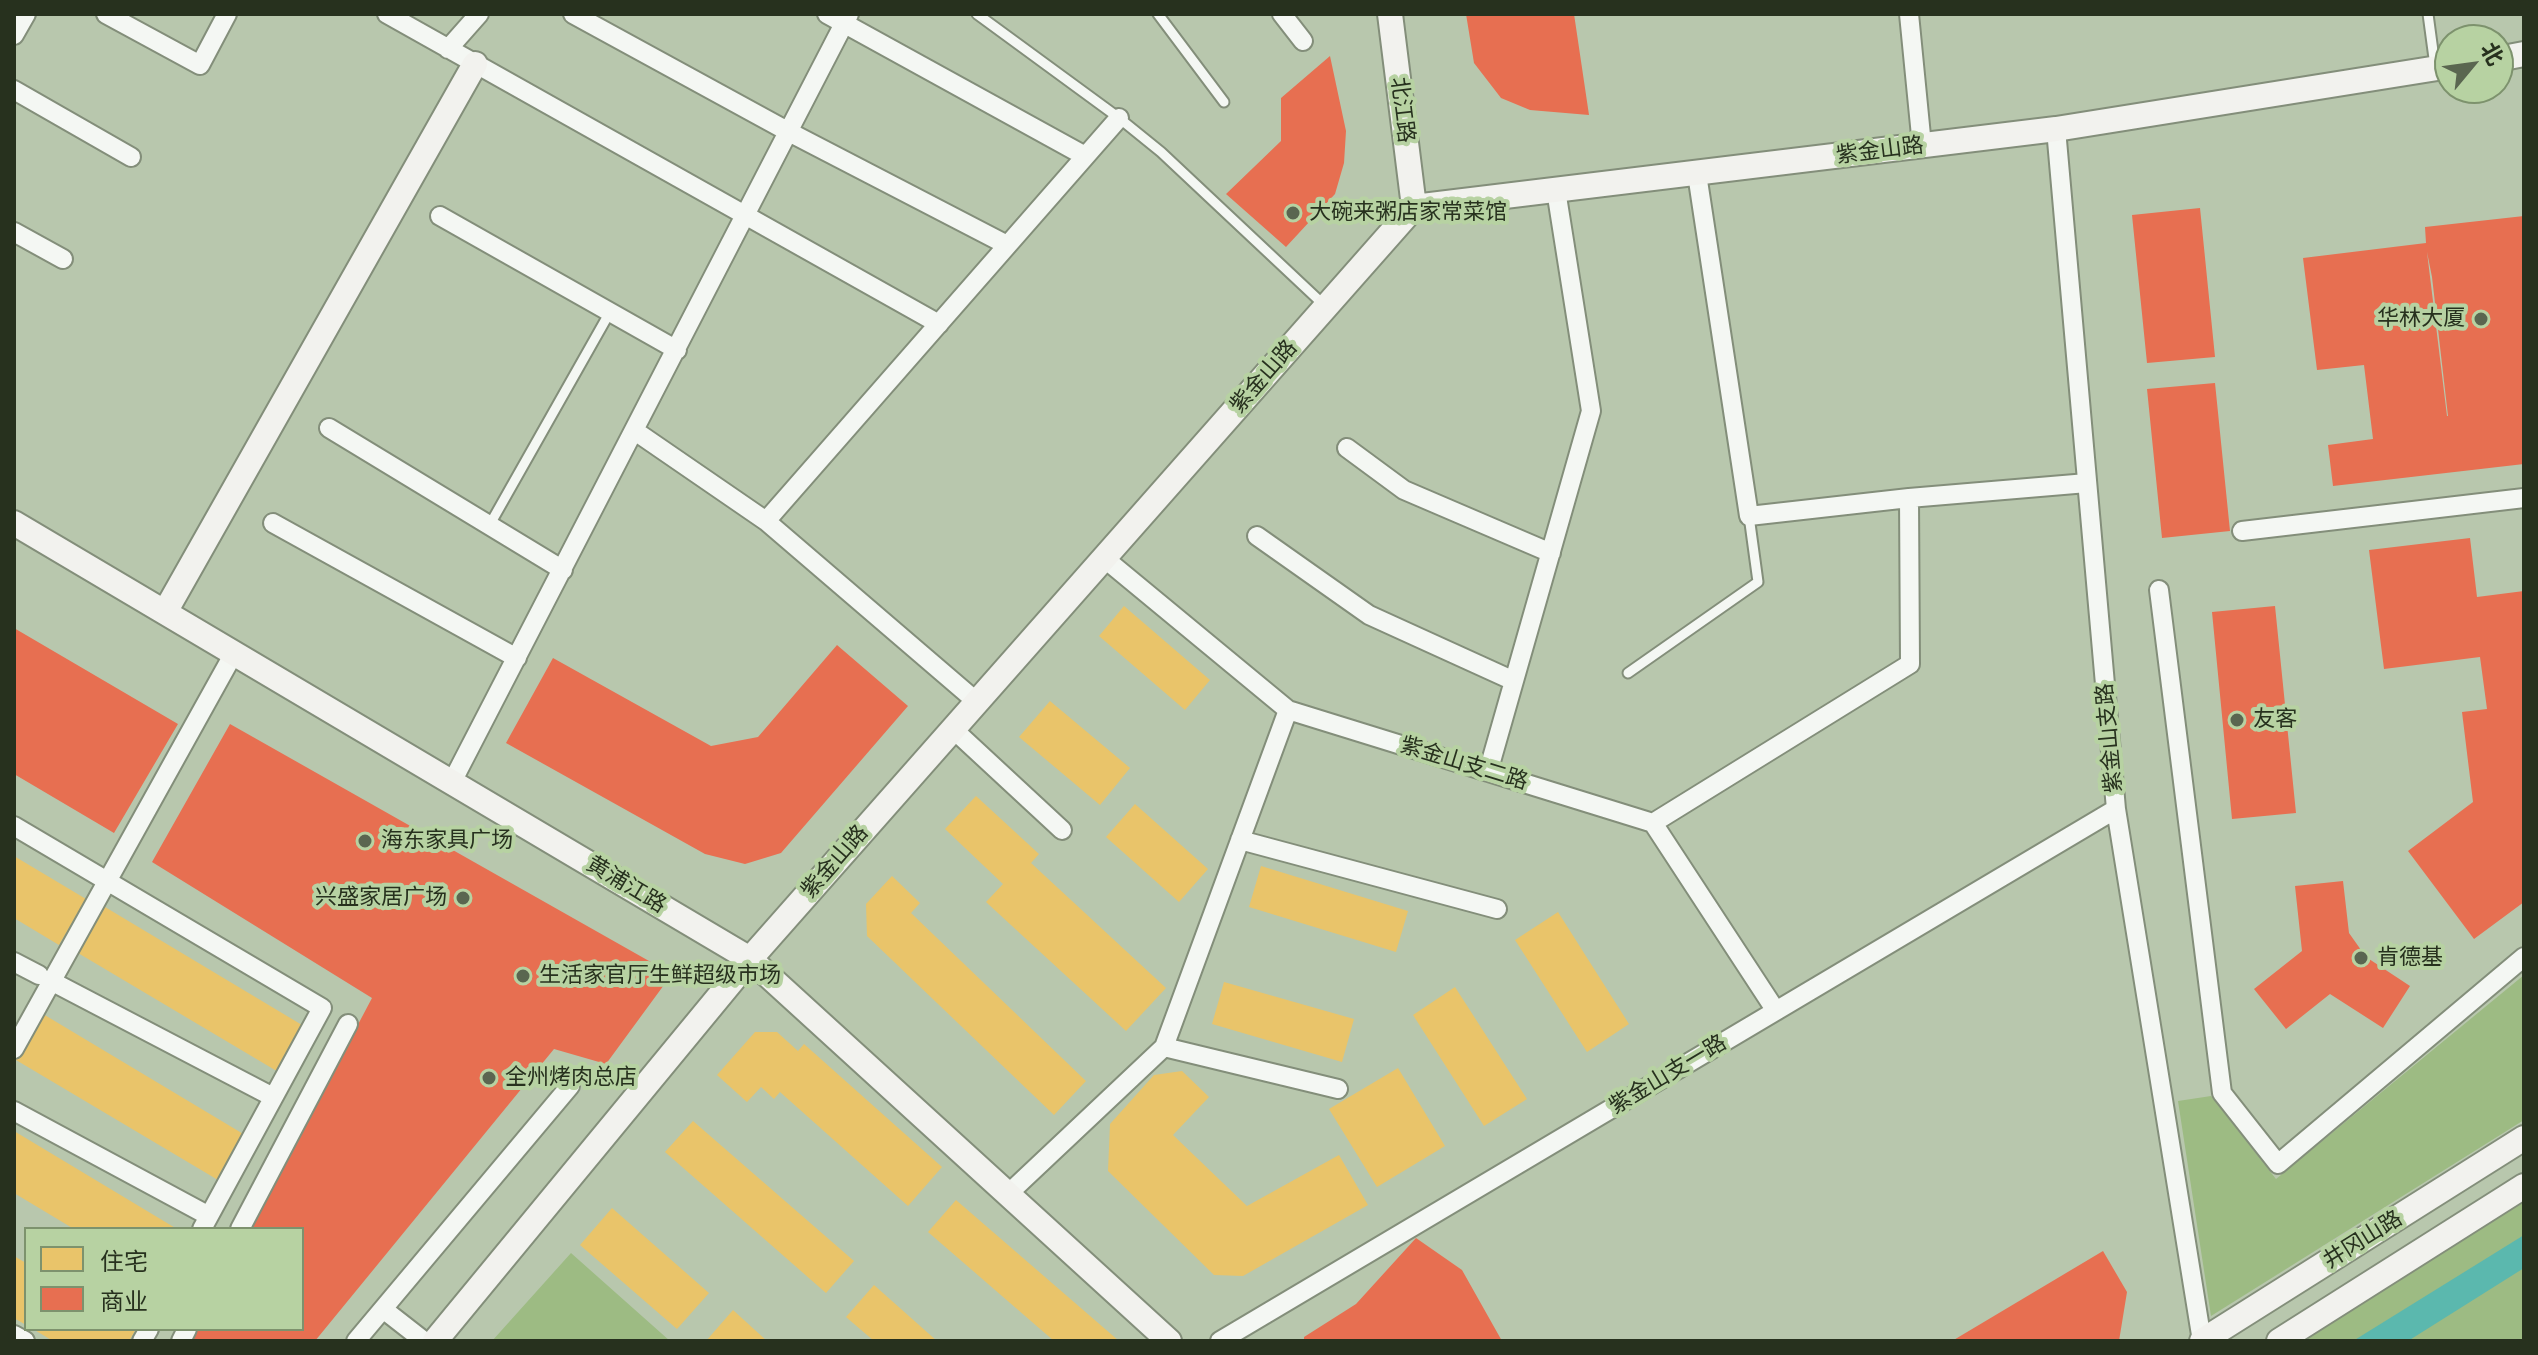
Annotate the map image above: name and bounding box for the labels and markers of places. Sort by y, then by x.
place label: 大碗来粥店家常菜馆 [1309,200,1507,226]
marker: 大碗来粥店家常菜馆 [1284,204,1302,222]
place label: 华林大厦 [2377,306,2465,332]
marker: 华林大厦 [2472,310,2490,328]
place label: 友客 [2253,707,2297,733]
marker: 友客 [2228,711,2246,729]
place label: 海东家具广场 [381,828,513,854]
marker: 海东家具广场 [356,832,374,850]
place label: 兴盛家居广场 [315,885,447,911]
marker: 兴盛家居广场 [454,889,472,907]
place label: 肯德基 [2377,945,2443,971]
marker: 肯德基 [2352,949,2370,967]
place label: 生活家官厅生鲜超级市场 [539,963,781,989]
marker: 生活家官厅生鲜超级市场 [514,967,532,985]
place label: 全州烤肉总店 [505,1065,637,1091]
marker: 全州烤肉总店 [480,1069,498,1087]

